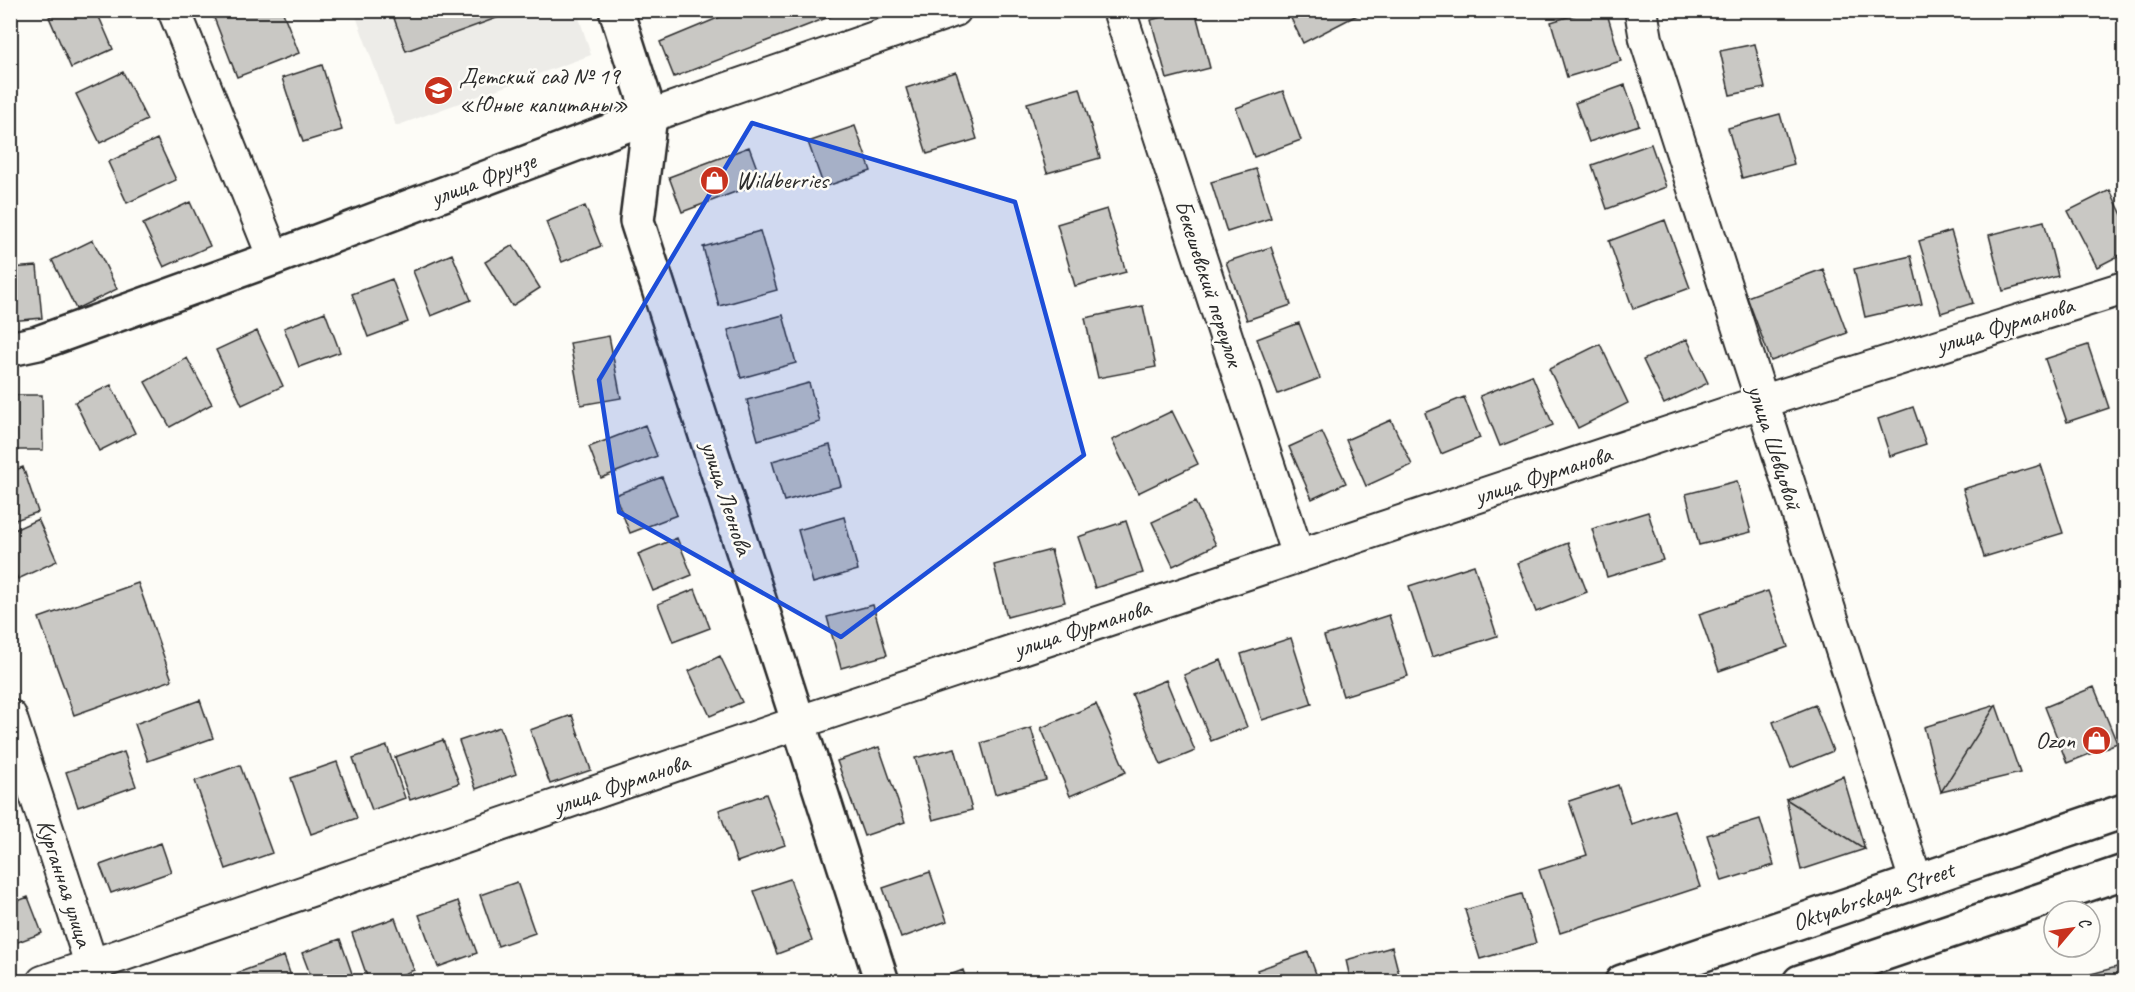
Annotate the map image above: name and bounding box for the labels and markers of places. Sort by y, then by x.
place label: Детский сад № 19 «Юные капитаны» [459,61,628,119]
school or university icon: Детский сад № 19 «Юные капитаны» [422,74,454,106]
shop icon: Wildberries [699,164,731,196]
place label: Wildberries [736,165,830,195]
shop icon: Ozon [2080,724,2112,756]
place label: Ozon [2036,725,2075,755]

